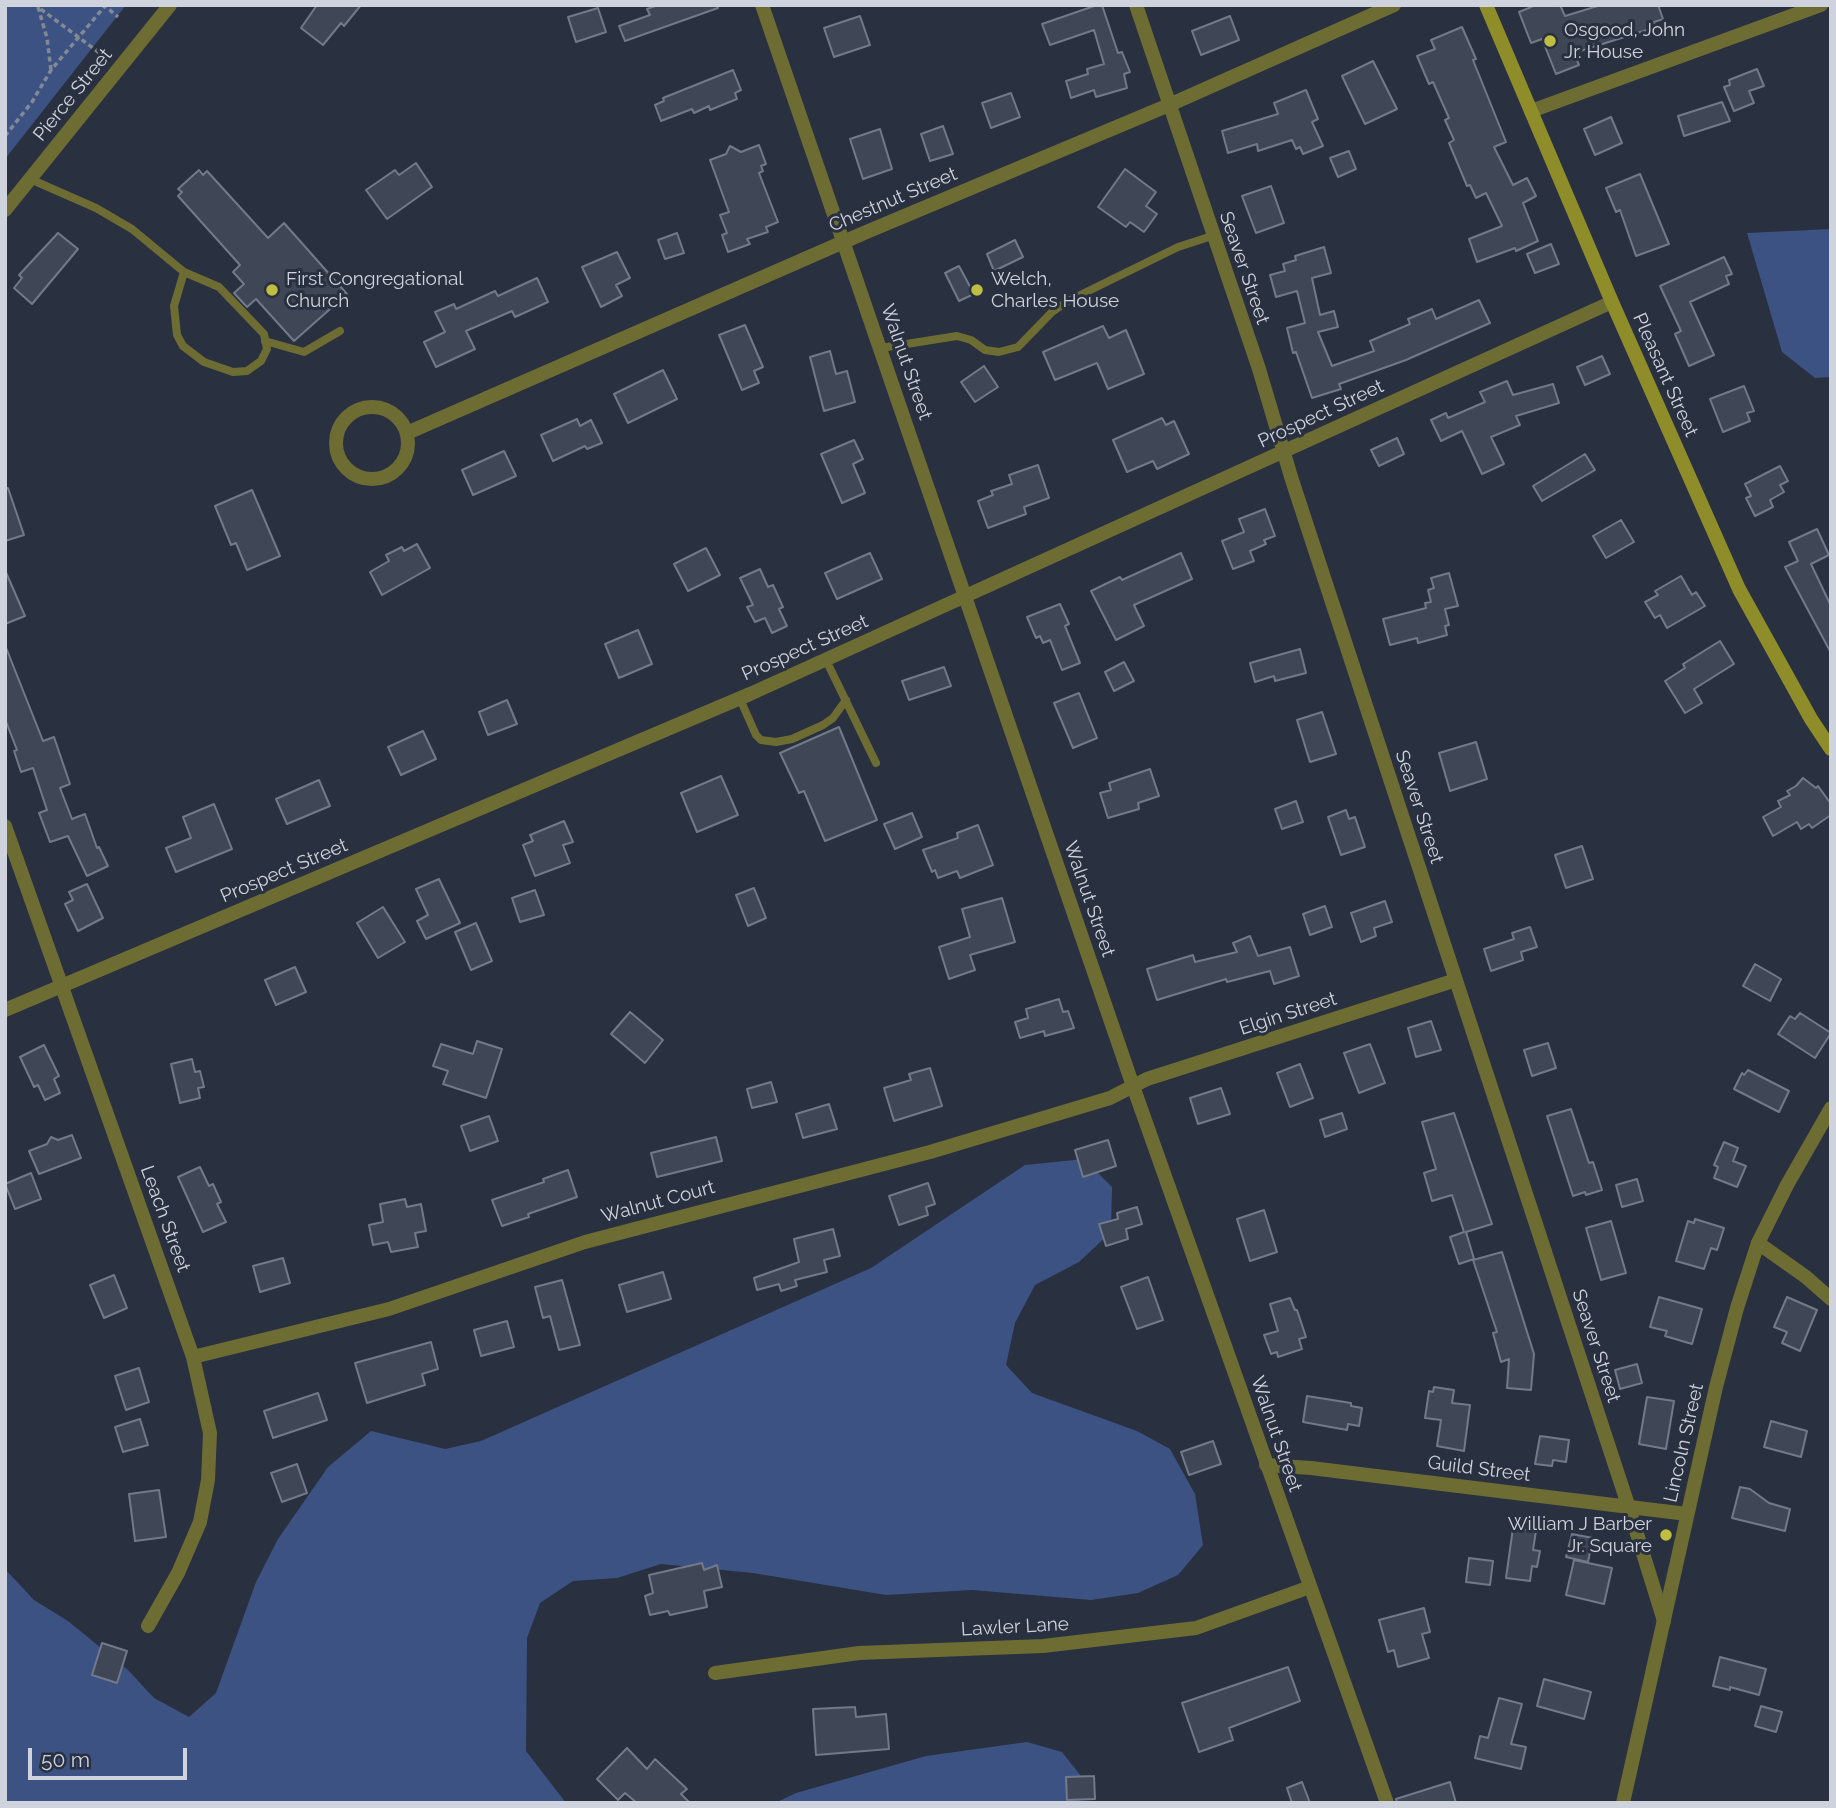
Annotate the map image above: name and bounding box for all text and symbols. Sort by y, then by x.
place label: Osgood, John Jr. House [1564,19,1685,63]
marker: Osgood, John Jr. House [1542,33,1558,49]
street label: Pierce Street [29,44,117,146]
street label: Chestnut Street [825,163,961,237]
street label: Seaver Street [1214,209,1274,327]
place label: First Congregational Church [286,268,463,312]
place label: Welch, Charles House [991,268,1119,312]
marker: First Congregational Church [264,282,280,298]
marker: Welch, Charles House [969,282,985,298]
street label: Walnut Street [876,301,936,423]
street label: Pleasant Street [1628,310,1702,440]
street label: Prospect Street [1255,375,1387,453]
street label: Prospect Street [738,610,872,686]
street label: Seaver Street [1390,747,1448,867]
street label: Prospect Street [217,834,351,908]
street label: Walnut Street [1059,838,1119,960]
street label: Elgin Street [1236,988,1340,1040]
street label: Leach Street [135,1163,195,1275]
street label: Walnut Court [599,1176,717,1228]
street label: Seaver Street [1567,1286,1625,1406]
street label: Walnut Street [1246,1373,1306,1495]
street label: Lincoln Street [1659,1381,1709,1505]
street label: Guild Street [1426,1451,1532,1487]
place label: William J Barber Jr. Square [1508,1513,1652,1557]
marker: William J Barber Jr. Square [1658,1527,1674,1543]
street label: Lawler Lane [960,1613,1070,1641]
scale bar [32,1734,191,1778]
text: 50 m [41,1747,90,1772]

